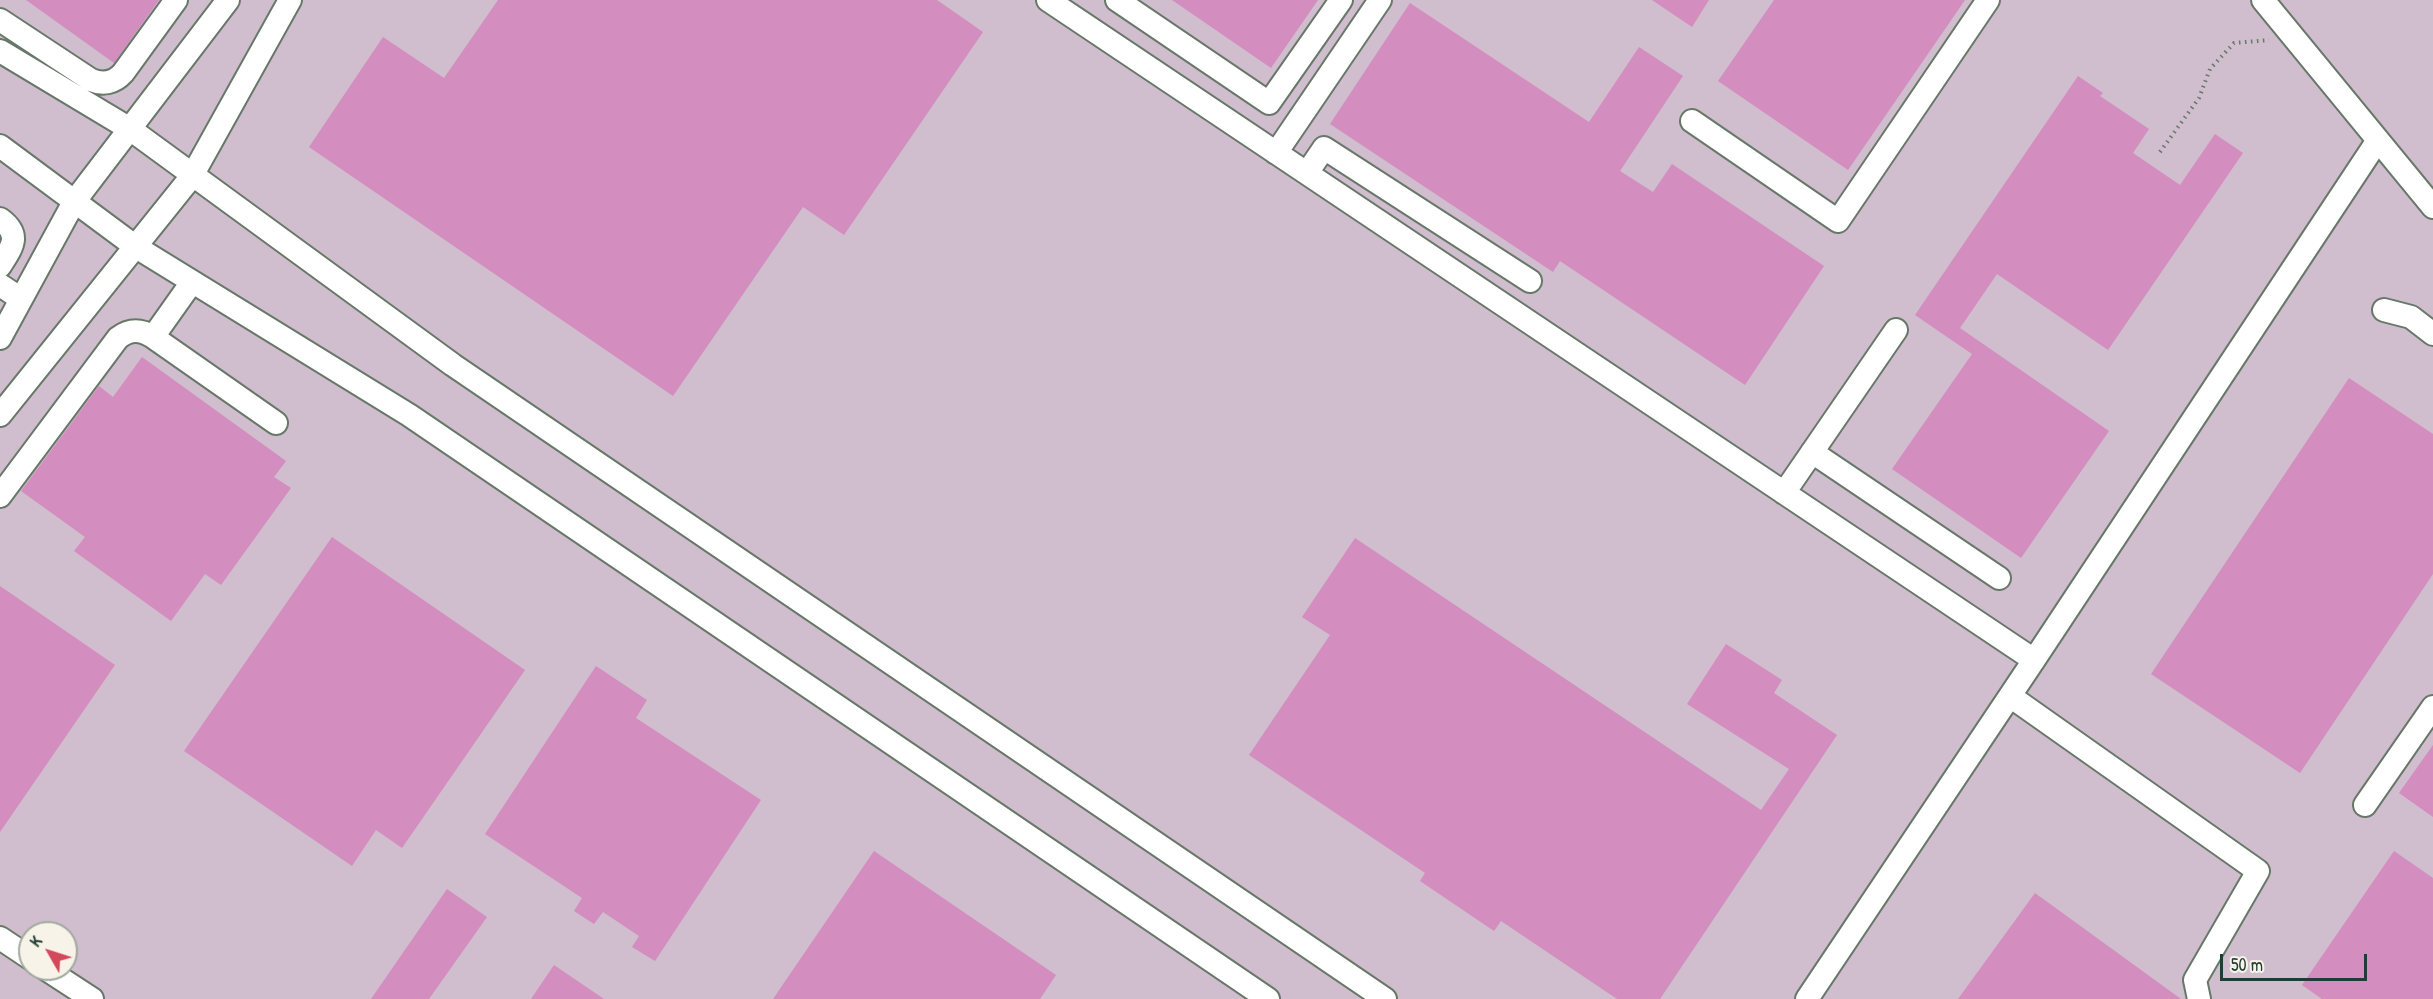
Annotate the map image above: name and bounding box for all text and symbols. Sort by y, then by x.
north arrow [18,921,78,981]
text: K [24,931,47,951]
scale bar [2223,942,2370,980]
text: 50 m [2231,952,2263,977]

